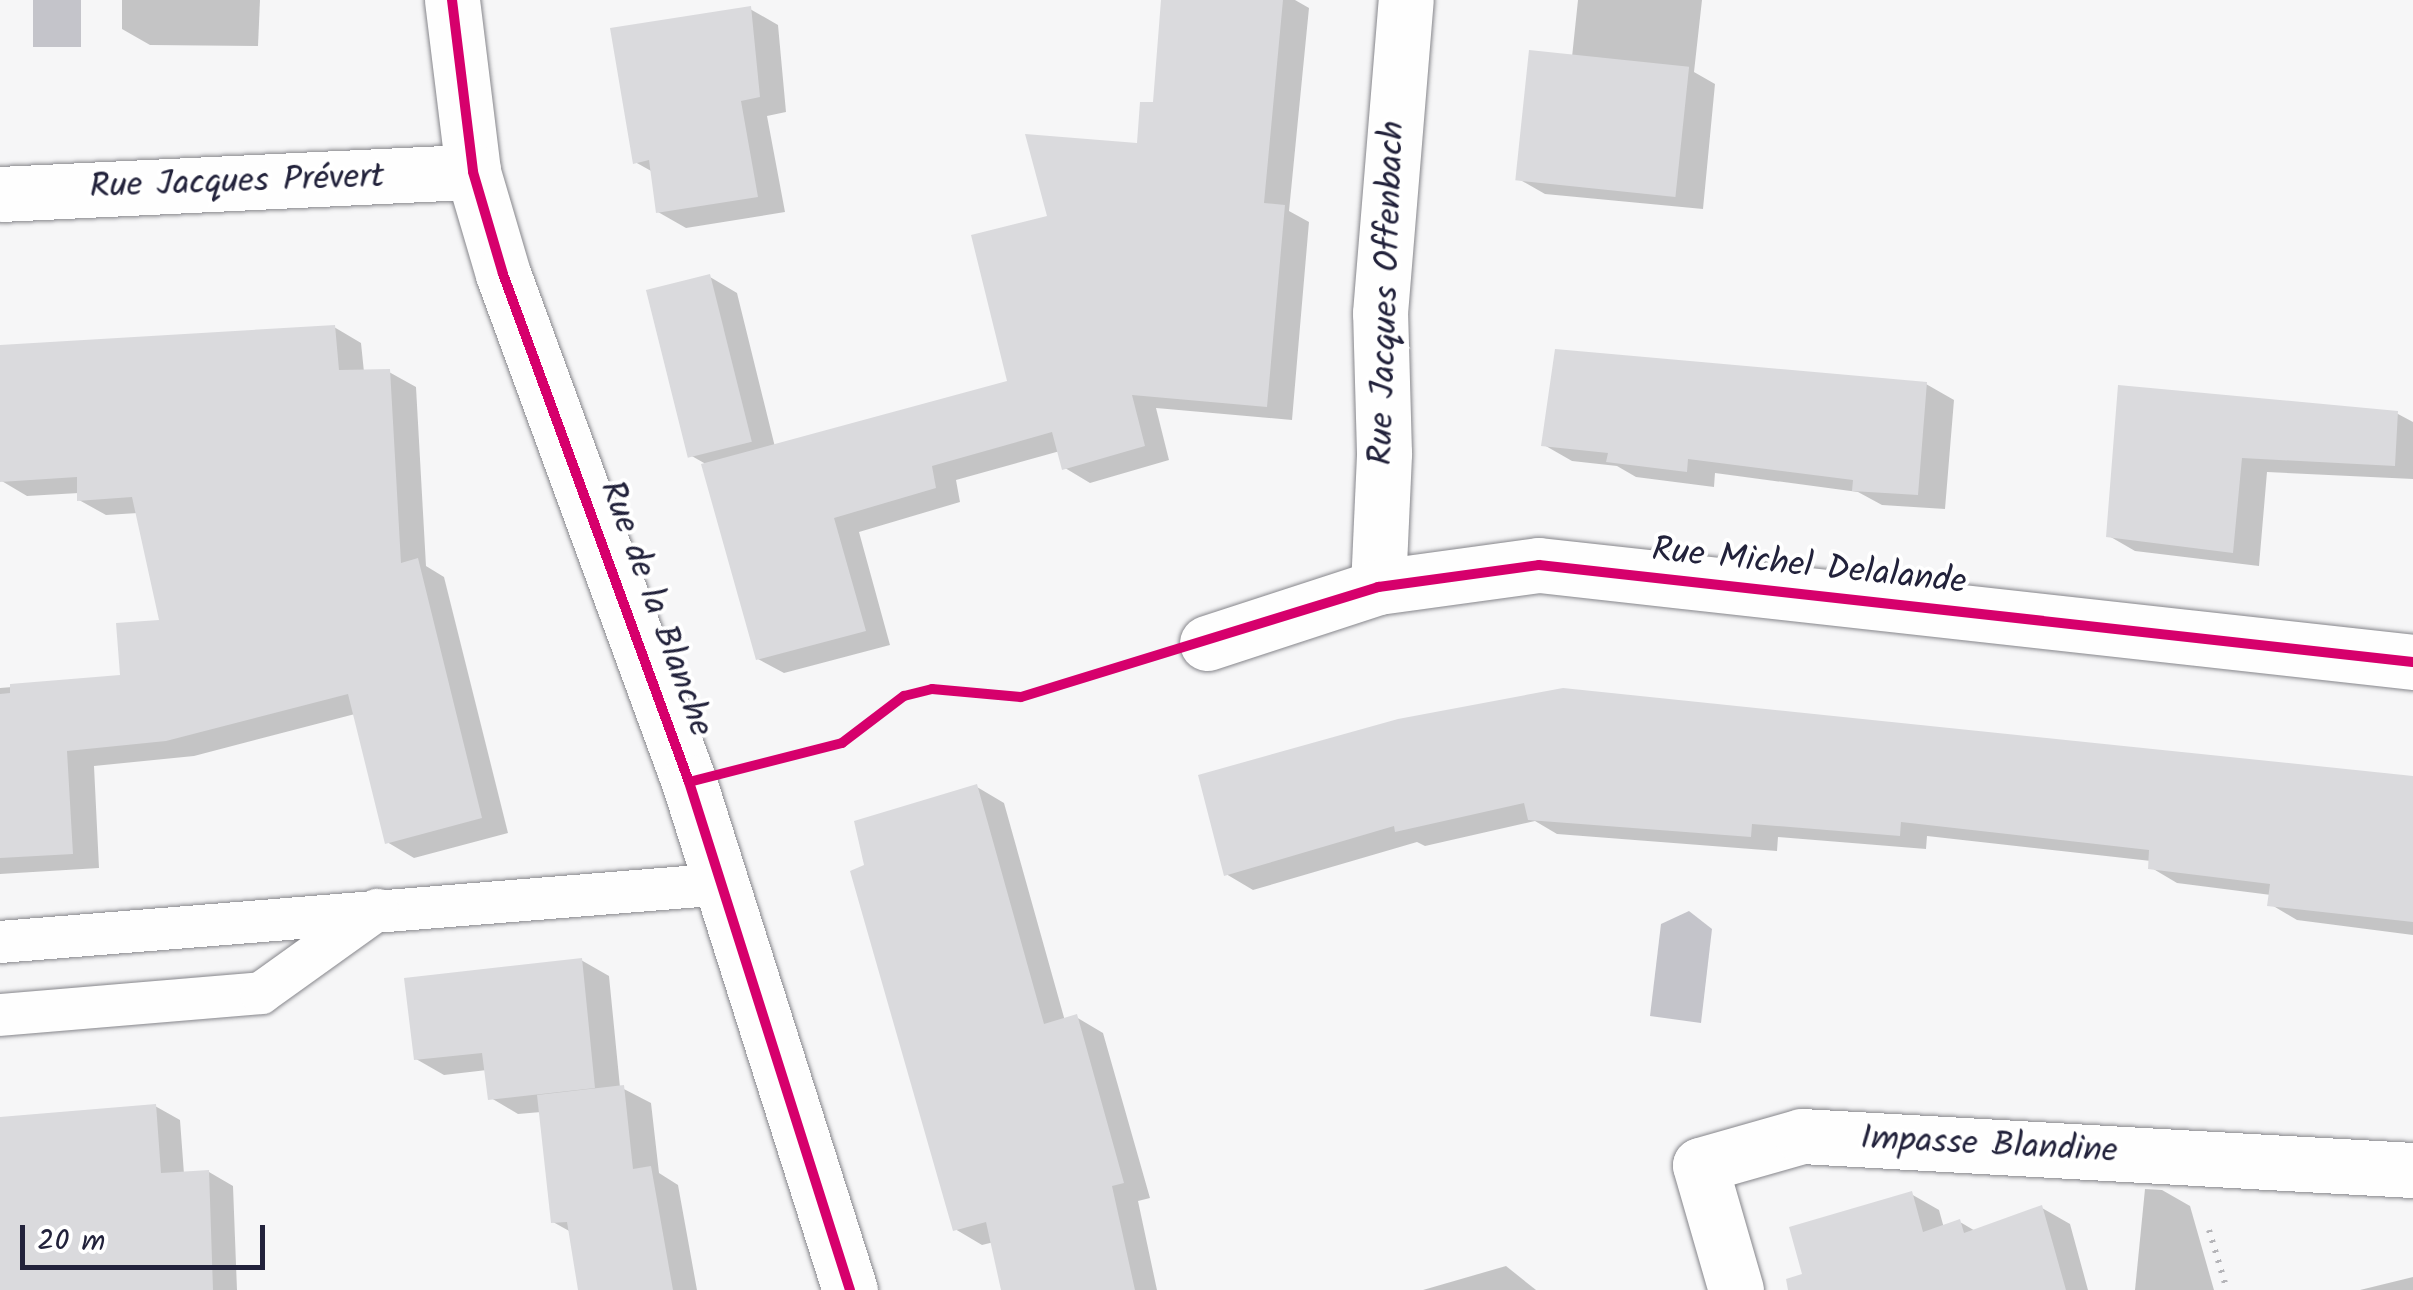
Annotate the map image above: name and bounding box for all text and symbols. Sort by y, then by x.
street label: Rue Jacques Offenbach [1361,120,1415,466]
street label: Rue Jacques Prévert [89,157,385,209]
street label: Rue de la Blanche [589,475,721,743]
street label: Rue Michel Delalande [1650,530,1968,604]
street label: Impasse Blandine [1859,1118,2119,1174]
scale bar [25,1205,270,1267]
text: 20 m [37,1218,105,1266]

